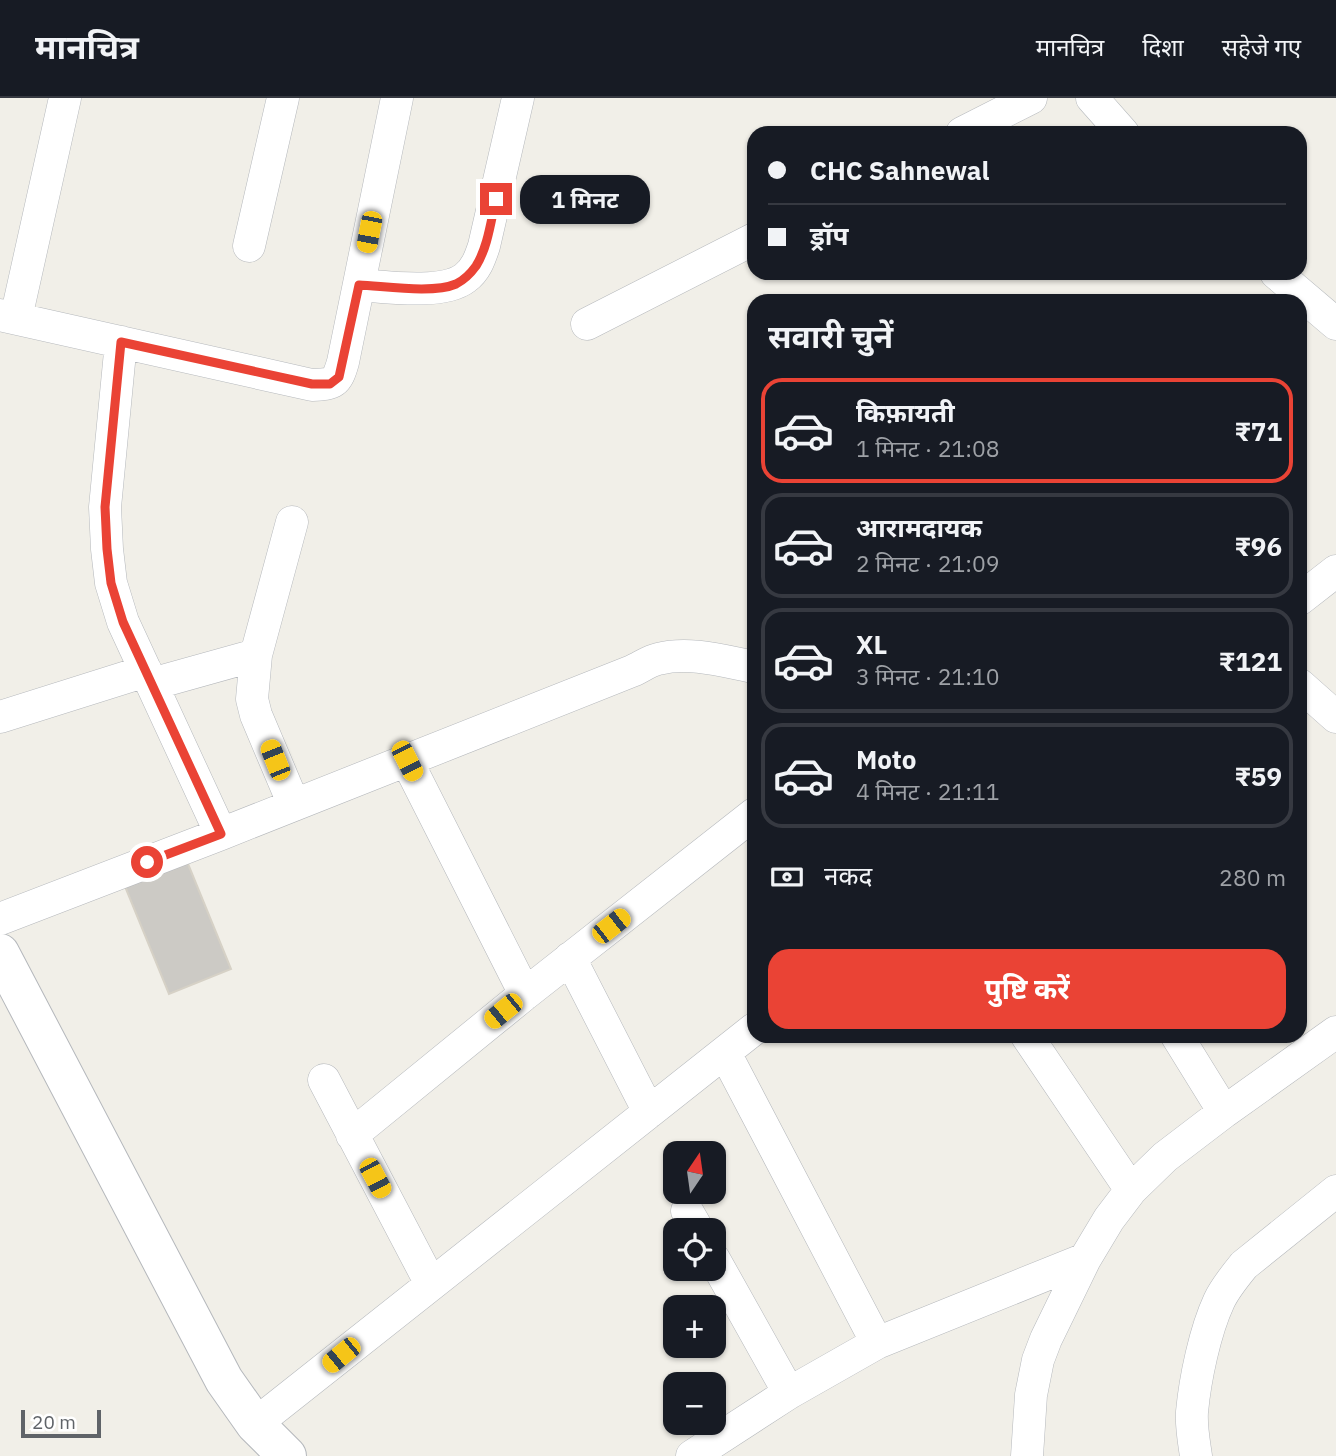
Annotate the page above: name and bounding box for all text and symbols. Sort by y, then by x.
text: मानचित्र [35,25,139,68]
text: मानचित्र [1036,31,1104,63]
text: दिशा [1142,31,1184,63]
text: सहेजे गए [1222,31,1301,63]
text: CHC Sahnewal [810,153,989,187]
callout: 1 मिनट [520,174,650,224]
route end [480,183,512,215]
text: 1 मिनट [551,184,619,214]
car [355,209,384,255]
text: ड्रॉप [810,218,848,252]
text: सवारी चुनें [768,315,893,357]
text: किफ़ायती [856,395,955,429]
icon: car [772,399,835,462]
text: ₹71 [1234,414,1282,448]
text: 1 मिनट · 21:08 [856,433,1000,463]
text: आरामदायक [856,510,982,544]
icon: car [772,514,835,577]
text: ₹96 [1234,529,1282,563]
text: 2 मिनट · 21:09 [856,548,1000,578]
text: XL [856,627,887,661]
icon: car [772,629,835,692]
text: ₹121 [1219,644,1282,678]
text: 3 मिनट · 21:10 [856,661,1000,691]
car [258,737,293,783]
car [389,738,426,784]
text: Moto [856,742,916,776]
icon: car [772,744,835,807]
text: ₹59 [1234,759,1282,793]
text: 4 मिनट · 21:11 [856,776,1000,806]
route start [131,846,163,878]
icon: cash [768,858,806,896]
text: नकद [824,858,872,892]
text: 280 m [1219,862,1286,892]
car [588,905,635,947]
button: पुष्टि करें [768,949,1286,1029]
car [481,990,526,1032]
north arrow [663,1141,726,1204]
map controls [663,1141,726,1435]
car [356,1155,395,1201]
button: locate [663,1218,726,1281]
button: + [663,1295,726,1358]
car [319,1334,364,1376]
button: − [663,1372,726,1435]
scale bar [21,1407,102,1439]
text: 20 m [32,1410,76,1434]

